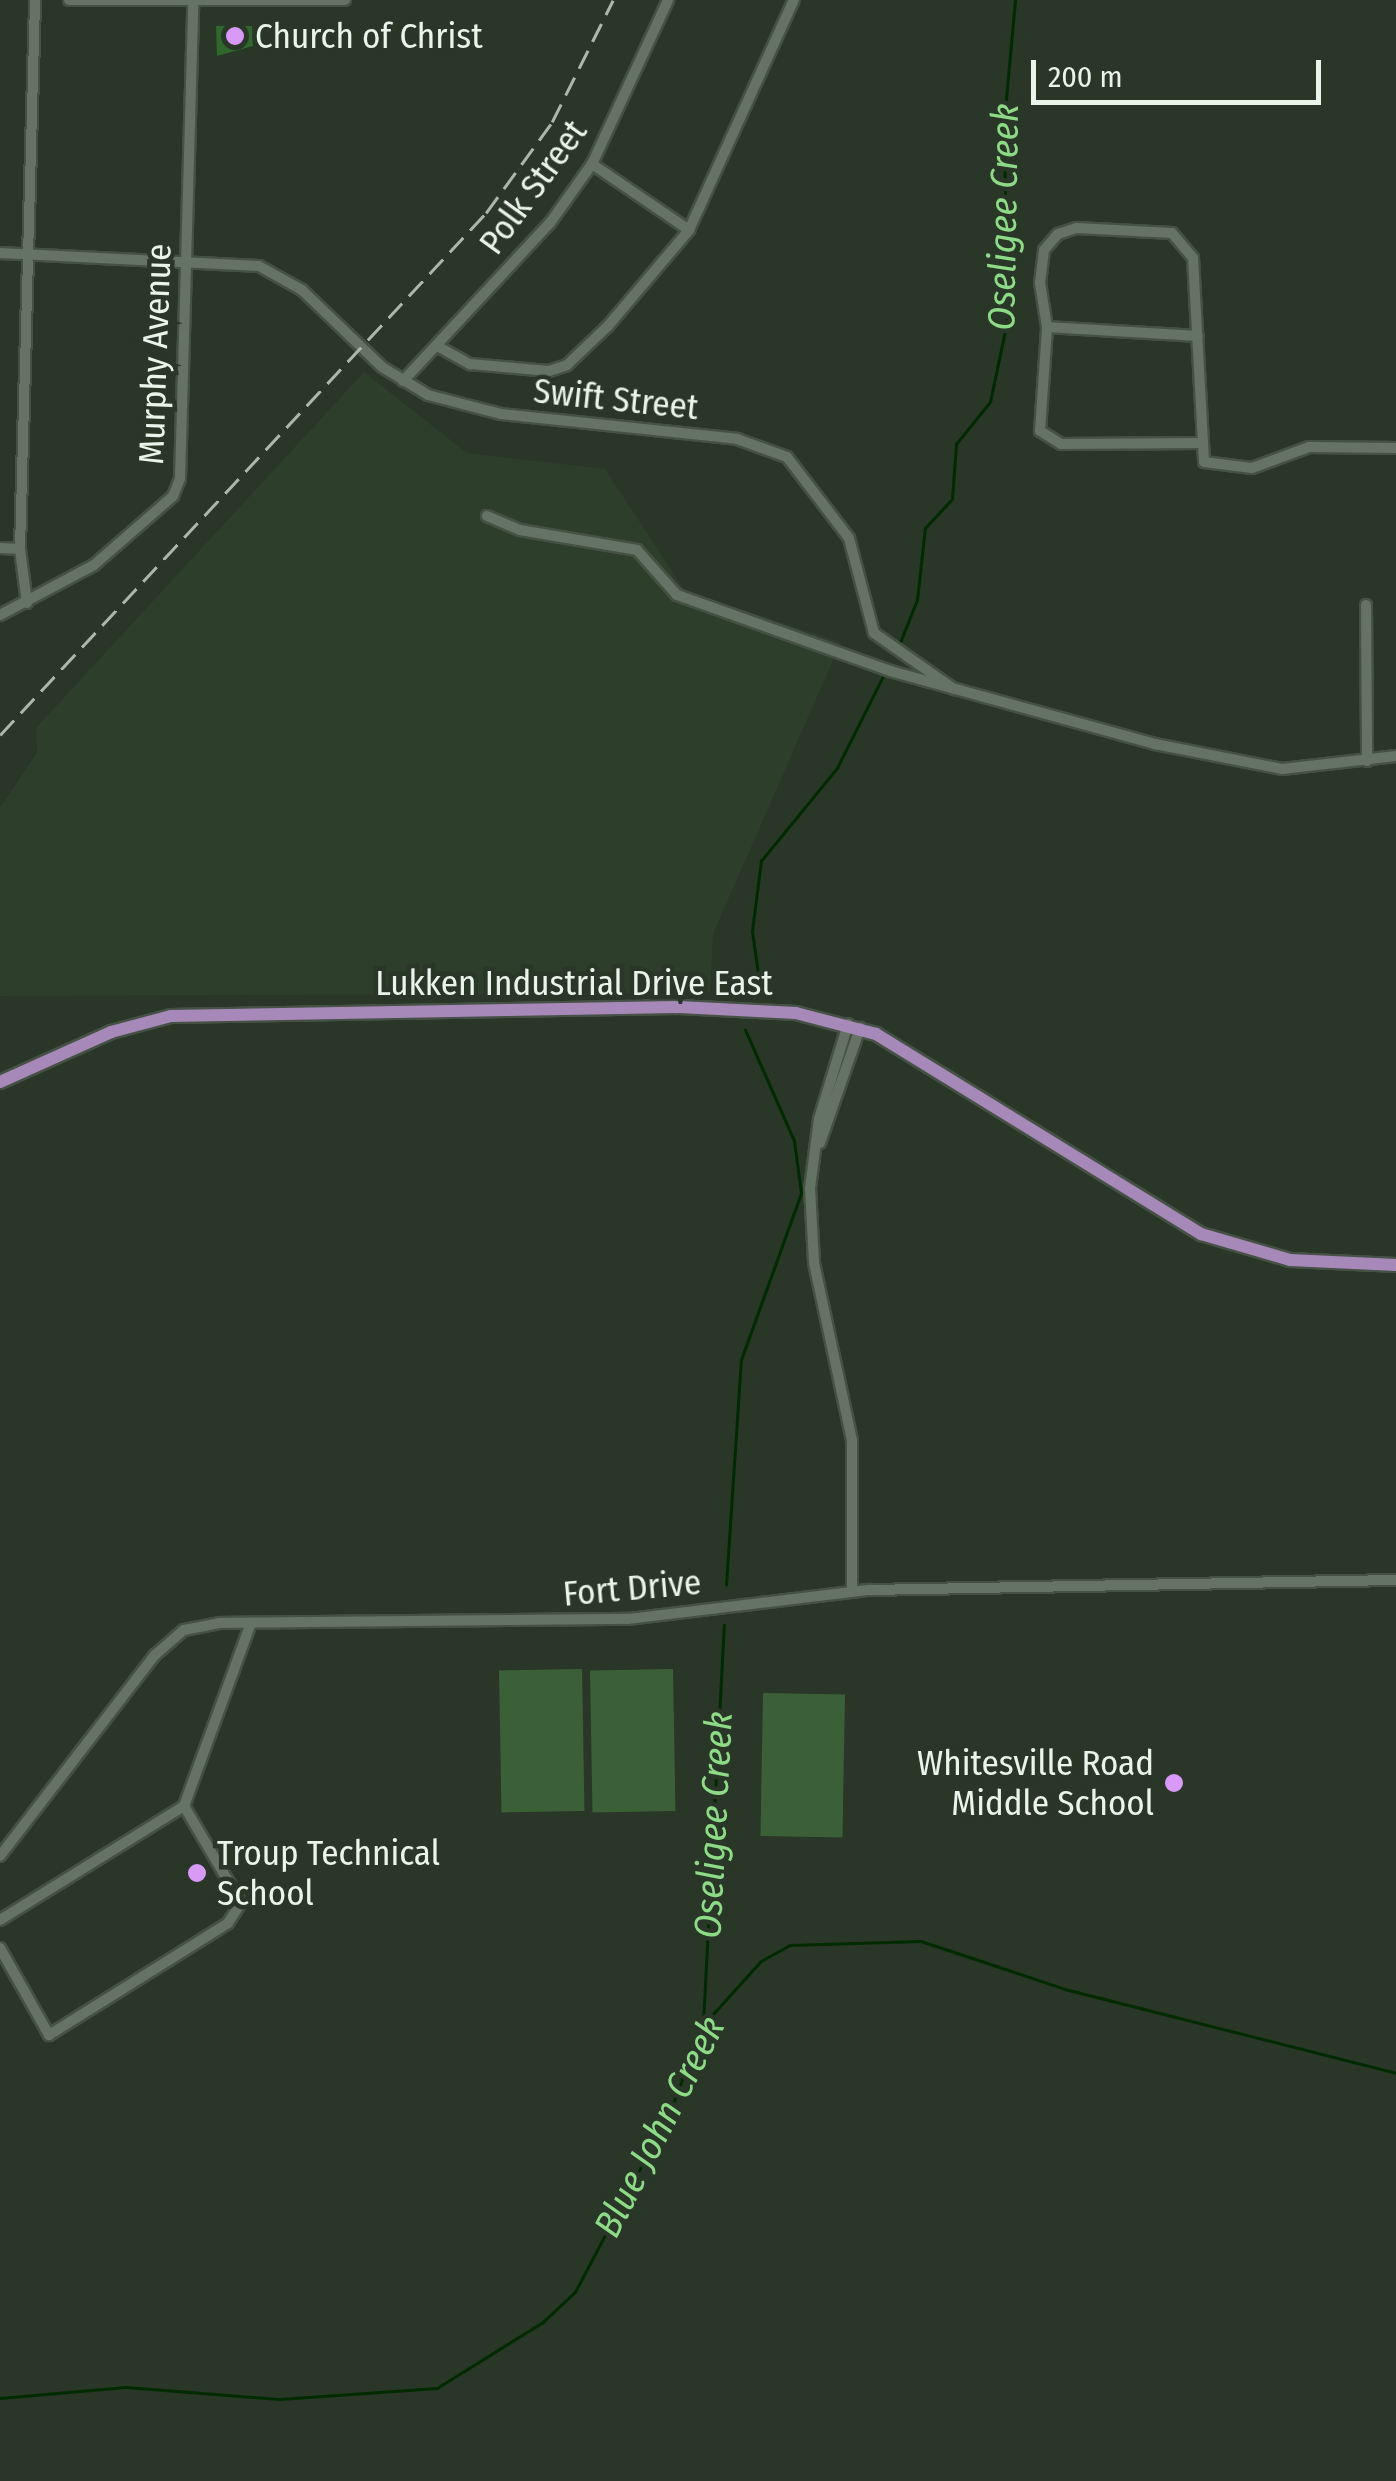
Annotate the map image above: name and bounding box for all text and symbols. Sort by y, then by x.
place label: Church of Christ [255,15,483,57]
marker: Church of Christ [224,25,246,47]
scale bar [1036,40,1326,102]
text: 200 m [1048,59,1123,95]
water label: Oseligee Creek [979,103,1029,331]
street label: Polk Street [470,112,596,262]
street label: Murphy Avenue [130,243,180,465]
street label: Swift Street [531,369,701,429]
street label: Lukken Industrial Drive East [375,962,773,1004]
street label: Fort Drive [561,1561,703,1615]
water label: Oseligee Creek [685,1710,743,1940]
place label: Whitesville Road Middle School [917,1742,1154,1824]
marker: Whitesville Road Middle School [1163,1772,1185,1794]
place label: Troup Technical School [217,1832,440,1914]
marker: Troup Technical School [186,1862,208,1884]
water label: Blue John Creek [585,2009,735,2245]

